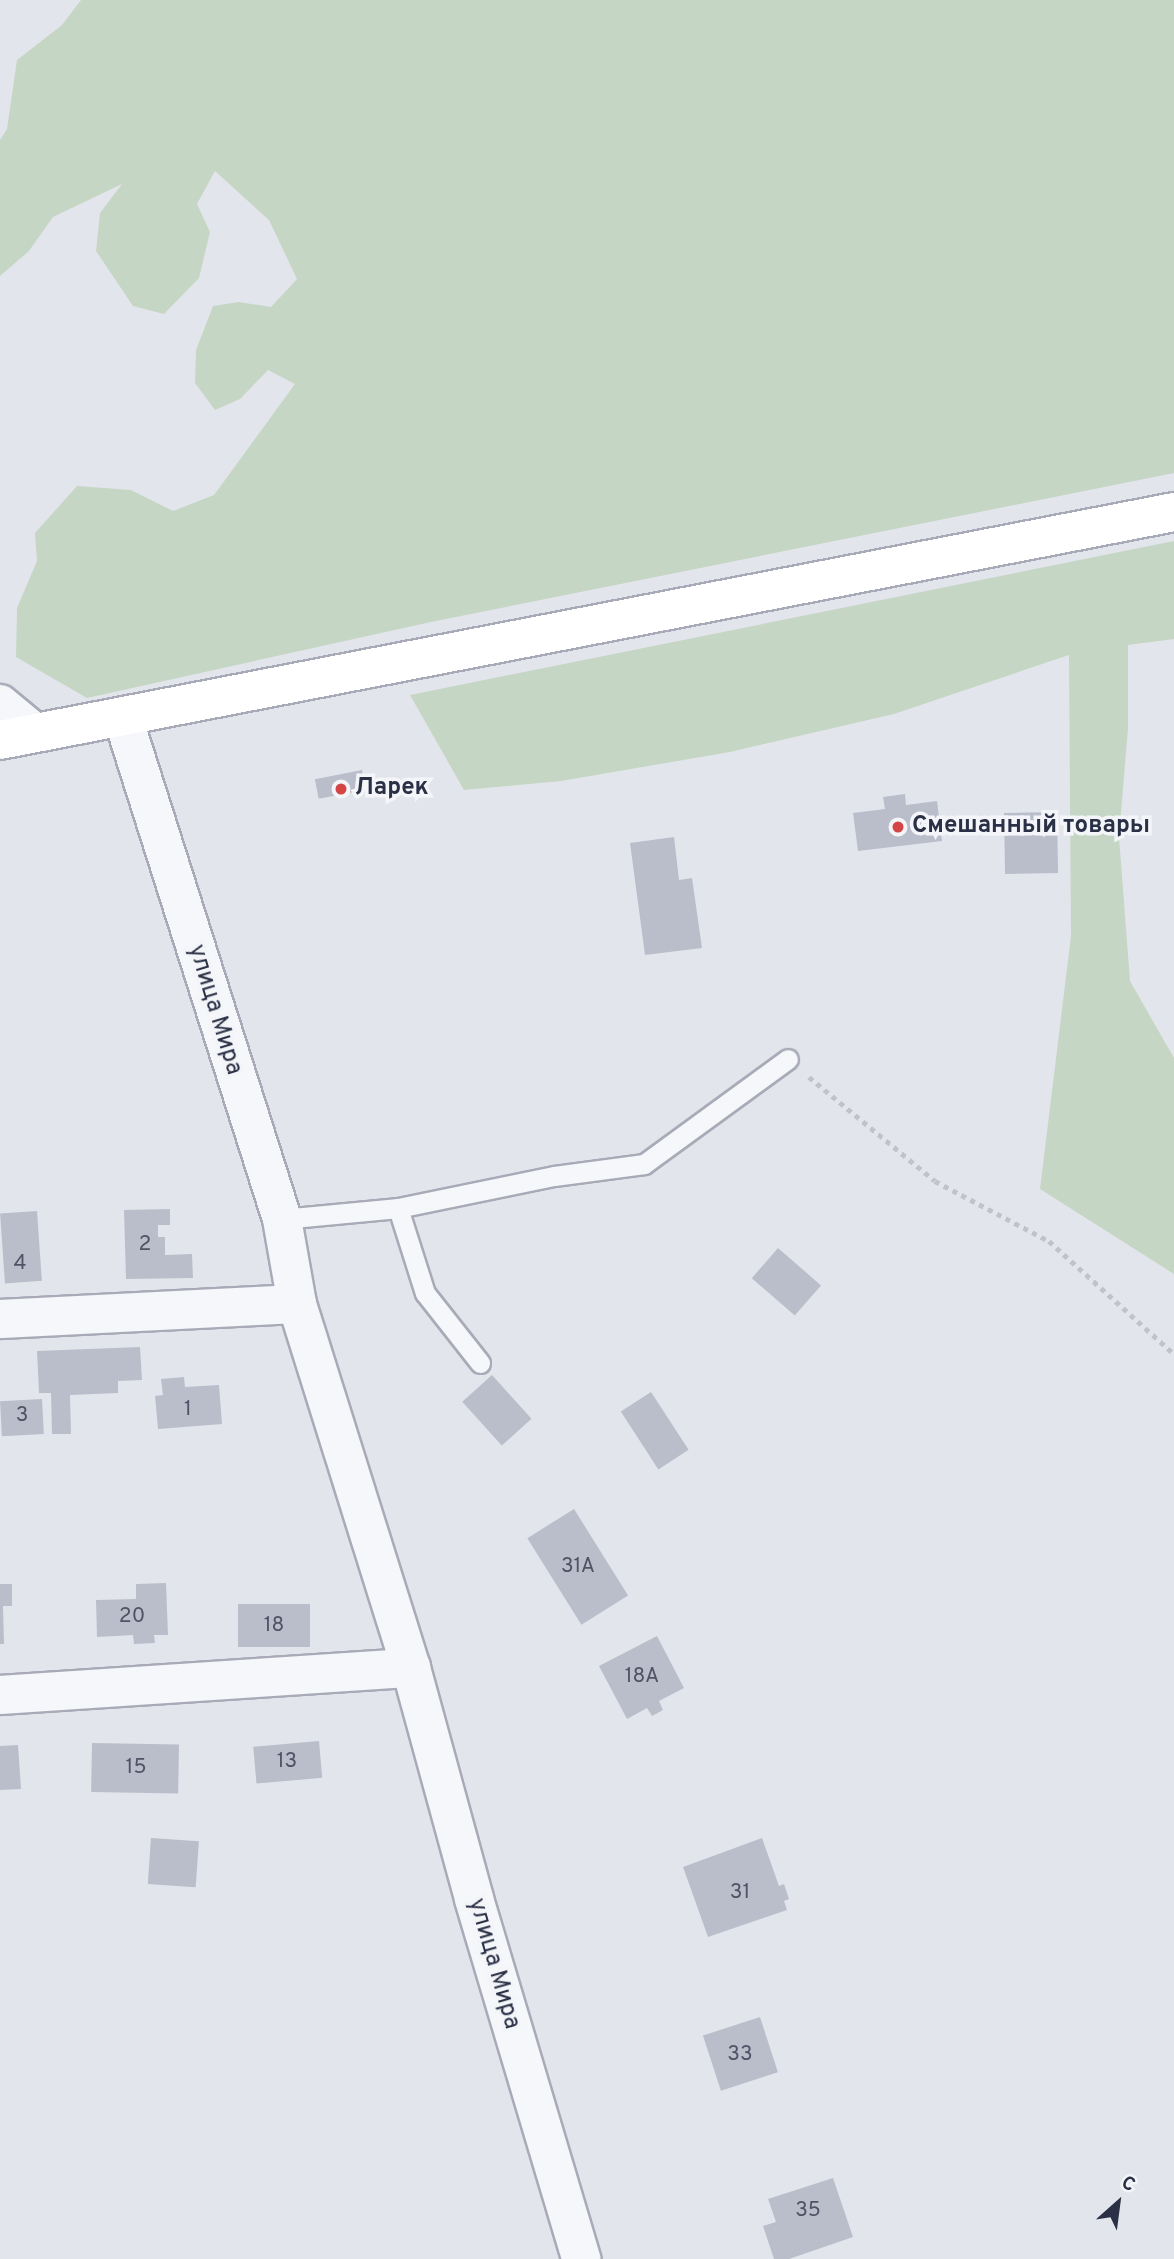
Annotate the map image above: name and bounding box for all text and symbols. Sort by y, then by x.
place label: Ларек [355,775,429,803]
marker: Ларек [333,781,349,797]
place label: Смешанный товары [912,813,1150,841]
marker: Смешанный товары [890,819,906,835]
street label: улица Мира [181,941,247,1079]
house number: 2 [139,1232,151,1258]
house number: 4 [13,1251,27,1277]
house number: 1 [184,1397,192,1423]
house number: 3 [16,1403,28,1429]
house number: 31А [561,1554,595,1580]
house number: 20 [119,1604,145,1630]
house number: 18 [264,1613,284,1639]
house number: 18А [625,1664,659,1690]
house number: 13 [277,1749,297,1775]
house number: 15 [126,1755,146,1781]
house number: 31 [730,1880,750,1906]
street label: улица Мира [461,1895,525,2033]
house number: 33 [727,2042,753,2068]
north arrow [1083,2168,1153,2238]
text: С [1117,2171,1139,2198]
house number: 35 [795,2198,821,2224]

